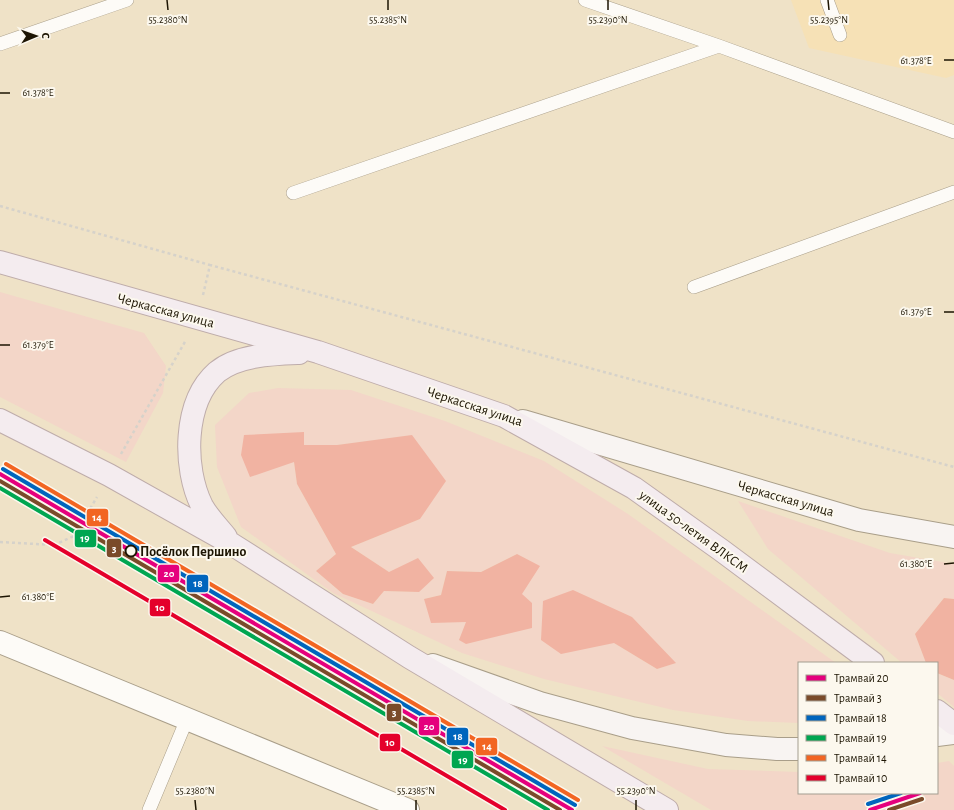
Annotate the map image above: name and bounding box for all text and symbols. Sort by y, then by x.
text: 55.2380°N [148,15,188,25]
text: 55.2385°N [369,15,407,25]
text: 55.2390°N [588,15,628,25]
text: 55.2395°N [810,15,848,25]
north arrow [16,16,56,56]
text: С [40,32,51,39]
text: 61.378°E [900,56,932,66]
text: 61.378°E [22,88,54,98]
street label: Черкасская улица [116,291,216,331]
text: 61.379°E [900,307,932,317]
text: 61.379°E [22,340,54,350]
street label: Черкасская улица [425,385,525,429]
street label: Черкасская улица [736,478,836,520]
street label: улица 50-летия ВЛКСМ [636,487,750,576]
line badge: 14 [86,508,109,527]
text: 14 [92,512,102,523]
line badge: 19 [74,529,97,548]
text: 19 [80,533,90,544]
line badge: 3 [106,538,122,558]
text: 3 [112,543,117,554]
marker: Посёлок Першино [124,544,138,558]
place label: Посёлок Першино [140,545,247,559]
text: 61.380°E [900,559,932,569]
line badge: 20 [157,564,180,583]
text: 20 [164,568,175,579]
line badge: 18 [186,574,209,593]
text: 18 [193,578,203,589]
text: 61.380°E [22,592,54,602]
line badge: 10 [149,598,171,617]
text: 10 [155,602,165,613]
legend [798,662,938,794]
text: Трамвай 20 [834,672,889,684]
text: Трамвай 3 [834,692,882,704]
line badge: 3 [386,703,402,722]
text: 3 [392,707,397,718]
text: Трамвай 18 [834,712,887,724]
line badge: 20 [418,716,440,736]
text: 20 [424,721,435,732]
line badge: 18 [446,727,469,746]
text: 18 [453,731,463,742]
text: Трамвай 19 [834,732,887,744]
line badge: 10 [379,733,401,752]
text: 10 [385,737,395,748]
line badge: 14 [475,737,498,756]
text: 14 [482,741,492,752]
line badge: 19 [451,750,474,769]
text: Трамвай 14 [834,752,887,764]
text: 19 [458,755,468,766]
text: Трамвай 10 [834,772,887,784]
text: 55.2380°N [175,786,215,796]
text: 55.2385°N [397,786,435,796]
text: 55.2390°N [616,786,656,796]

